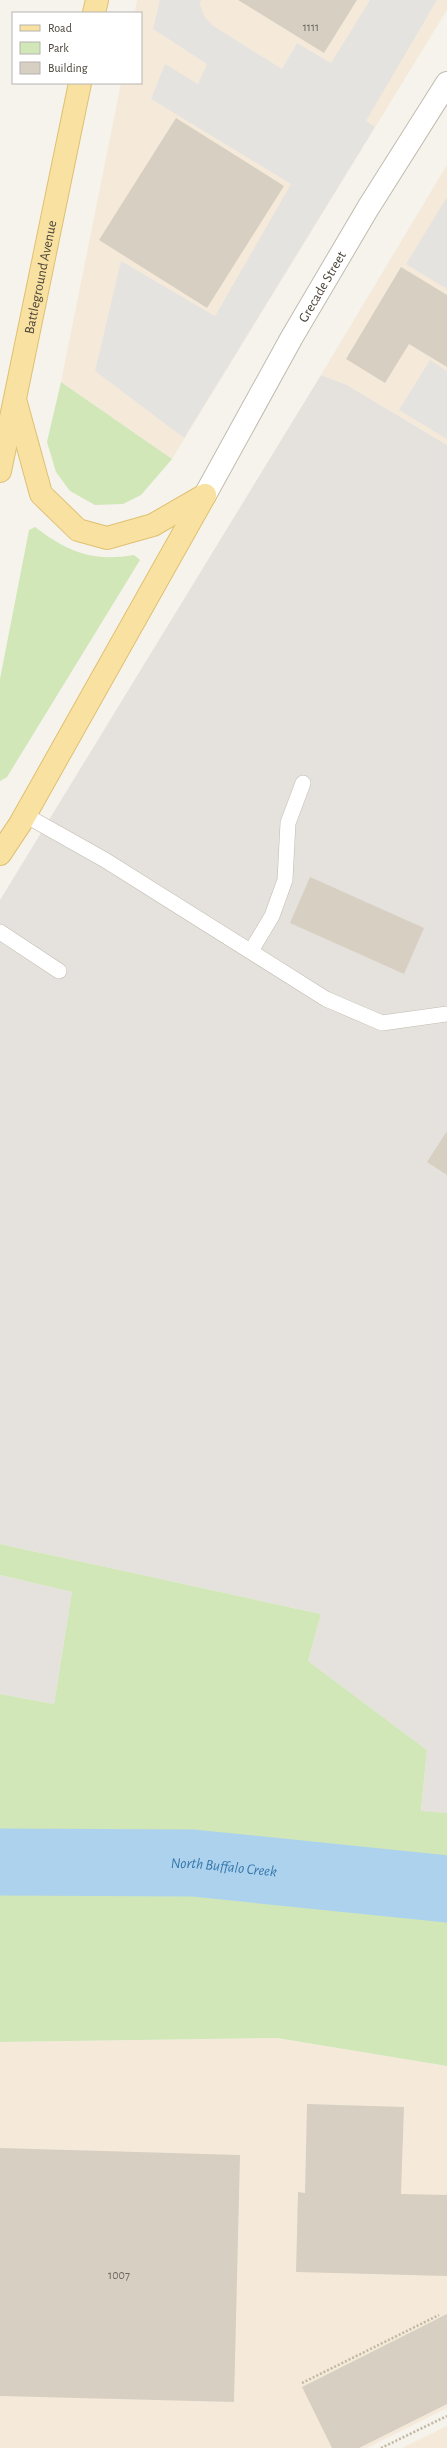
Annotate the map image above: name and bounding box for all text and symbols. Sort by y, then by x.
legend [12,12,142,84]
house number: 1111 [303,21,319,33]
text: Road [48,22,72,34]
text: Park [48,42,69,54]
text: Building [48,62,88,74]
street label: Battleground Avenue [22,219,59,335]
street label: Grecade Street [296,249,349,325]
water label: North Buffalo Creek [171,1856,278,1880]
house number: 1007 [108,2269,130,2281]

